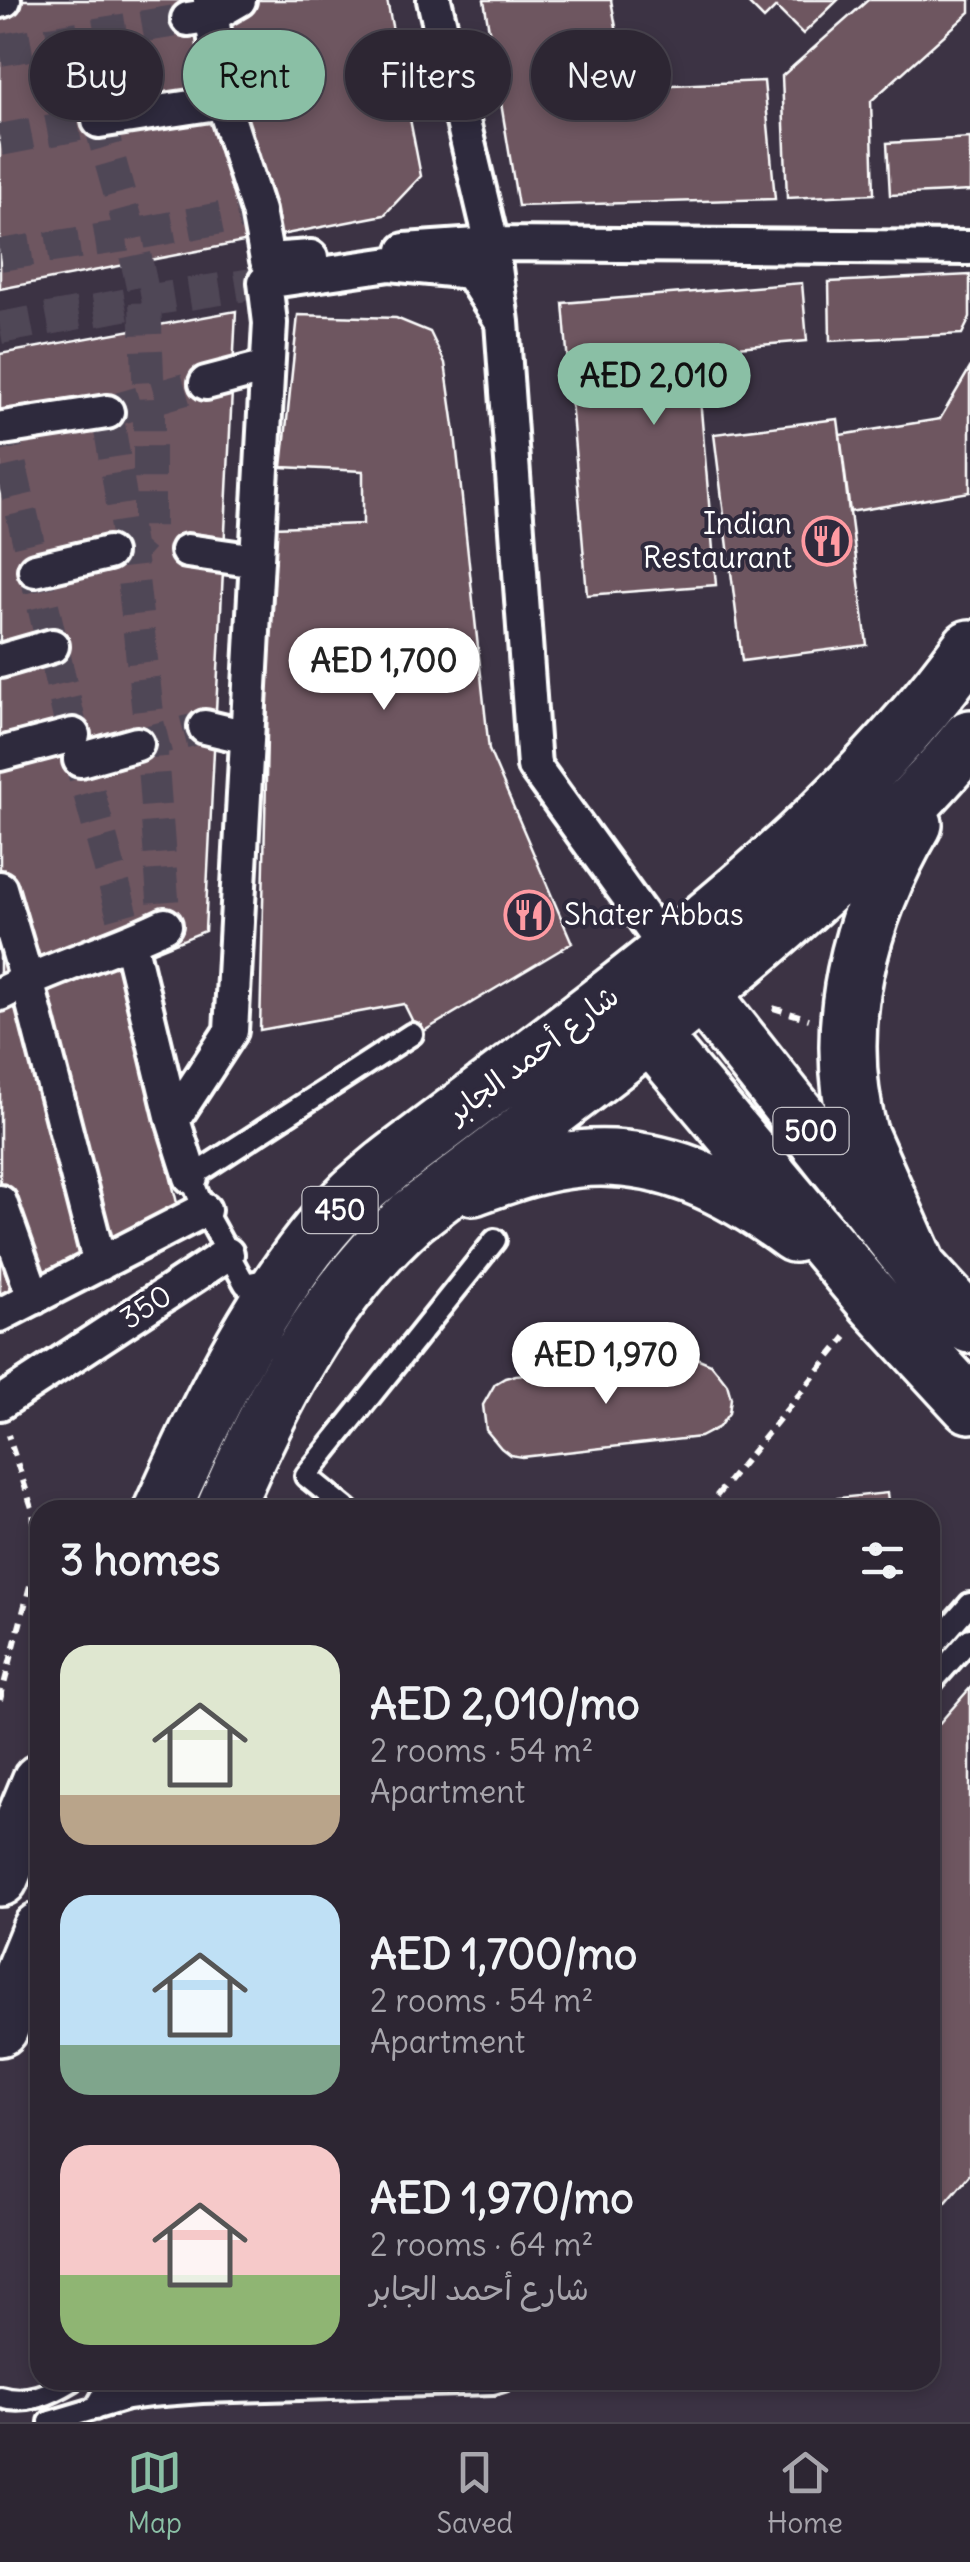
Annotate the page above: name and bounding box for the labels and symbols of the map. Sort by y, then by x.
pin: AED 2,010 [540,343,768,428]
place label: Indian Restaurant [643,504,792,576]
restaurant icon: Indian Restaurant [801,515,853,567]
pin: AED 1,700 [270,628,498,713]
restaurant icon: Shater Abbas [503,889,555,941]
place label: Shater Abbas [564,895,744,933]
street label: شارع أحمد الجابر [437,976,628,1134]
road number: 500 [774,1108,848,1154]
road number: 450 [302,1187,378,1233]
street label: 350 [112,1276,178,1337]
pin: AED 1,970 [492,1322,720,1407]

